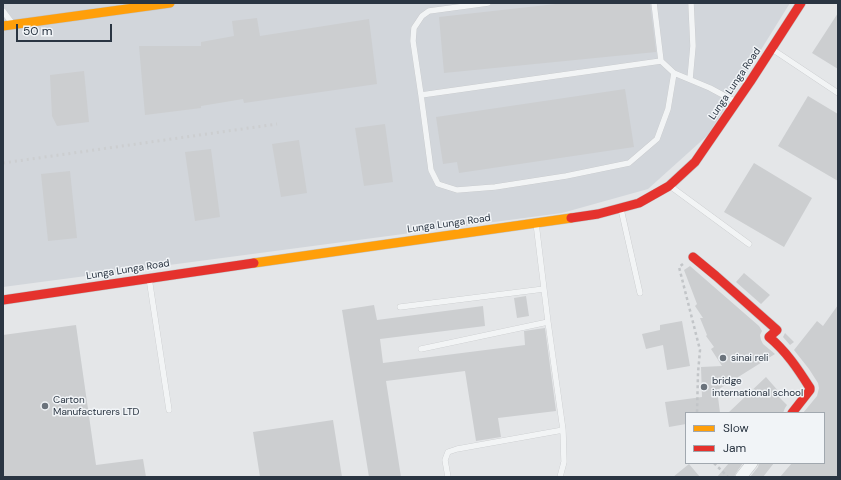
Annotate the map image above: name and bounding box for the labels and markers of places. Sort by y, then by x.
place label: sinai reli [731,352,768,364]
marker: sinai reli [718,353,728,363]
place label: bridge international school [712,375,803,398]
marker: bridge international school [699,382,709,392]
place label: Carton Manufacturers LTD [53,394,139,418]
marker: Carton Manufacturers LTD [40,401,50,411]

